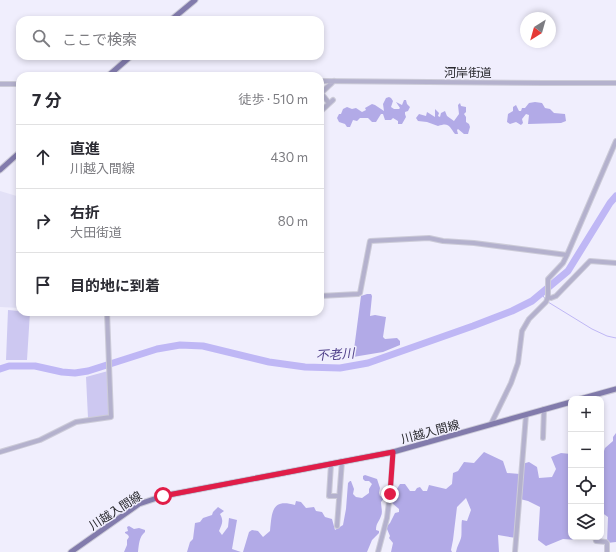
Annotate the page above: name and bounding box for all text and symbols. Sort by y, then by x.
north arrow [520,12,556,48]
search box [16,16,324,60]
icon: search [30,27,52,49]
text: ここで検索 [62,30,137,48]
street label: 河岸街道 [444,65,492,79]
text: 7 分 [32,89,62,110]
text: 徒歩 · 510 m [239,91,308,107]
text: 直進 [70,139,100,157]
icon: ahead [32,146,54,168]
text: 430 m [270,149,308,165]
text: 川越入間線 [70,160,135,176]
text: 右折 [70,203,100,221]
icon: right [32,210,54,232]
text: 80 m [278,213,308,229]
text: 大田街道 [70,224,122,240]
icon: arrive [32,274,54,296]
text: 目的地に到着 [70,276,160,294]
water label: 不老川 [315,345,357,363]
map controls [568,396,604,540]
button: + [568,396,604,432]
street label: 川越入間線 [399,416,461,446]
button: − [568,432,604,468]
button: locate [568,468,604,504]
route end [381,485,399,503]
route start [154,487,172,505]
street label: 川越入間線 [86,488,144,532]
button: layers [568,504,604,540]

